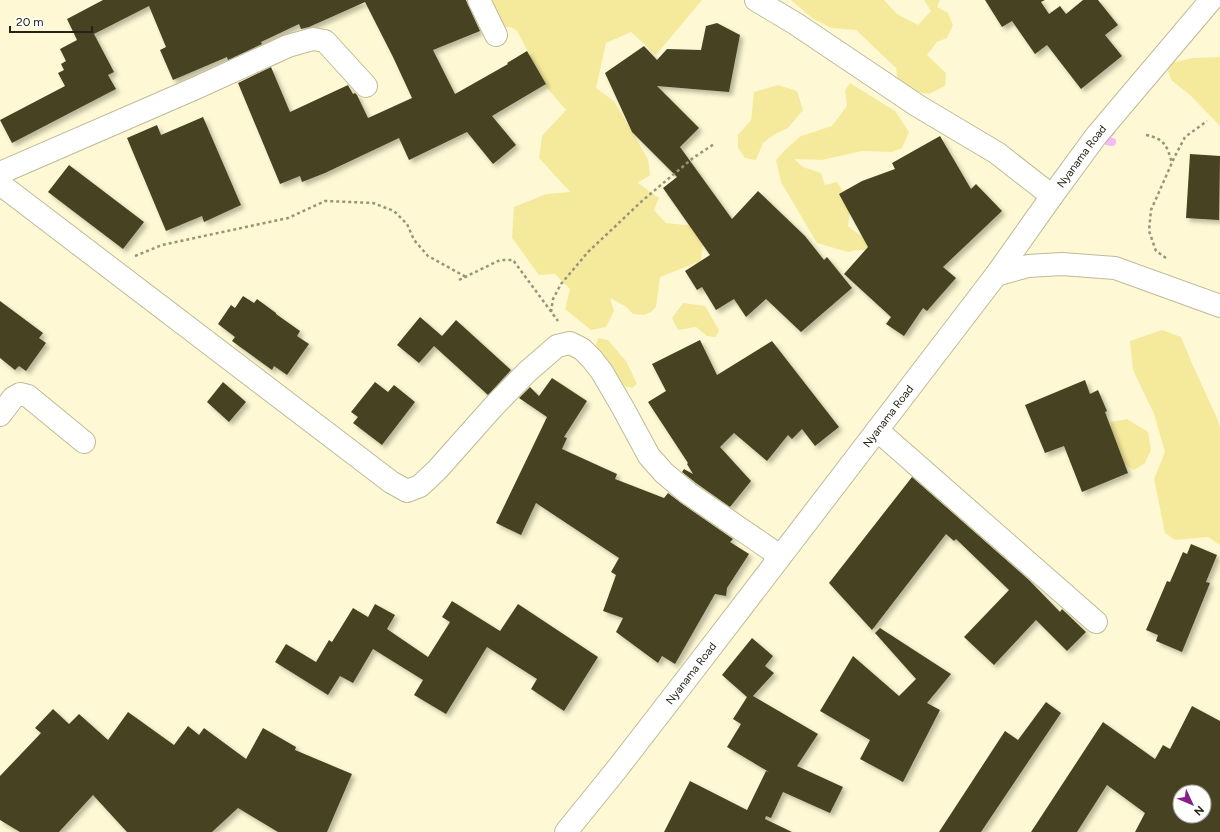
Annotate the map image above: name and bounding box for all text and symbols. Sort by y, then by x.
scale bar [10,8,92,34]
text: 20 m [16,15,44,29]
street label: Nyanama Road [1054,122,1109,190]
street label: Nyanama Road [860,382,916,450]
street label: Nyanama Road [663,640,719,707]
north arrow [1172,784,1212,824]
text: N [1191,803,1206,818]

